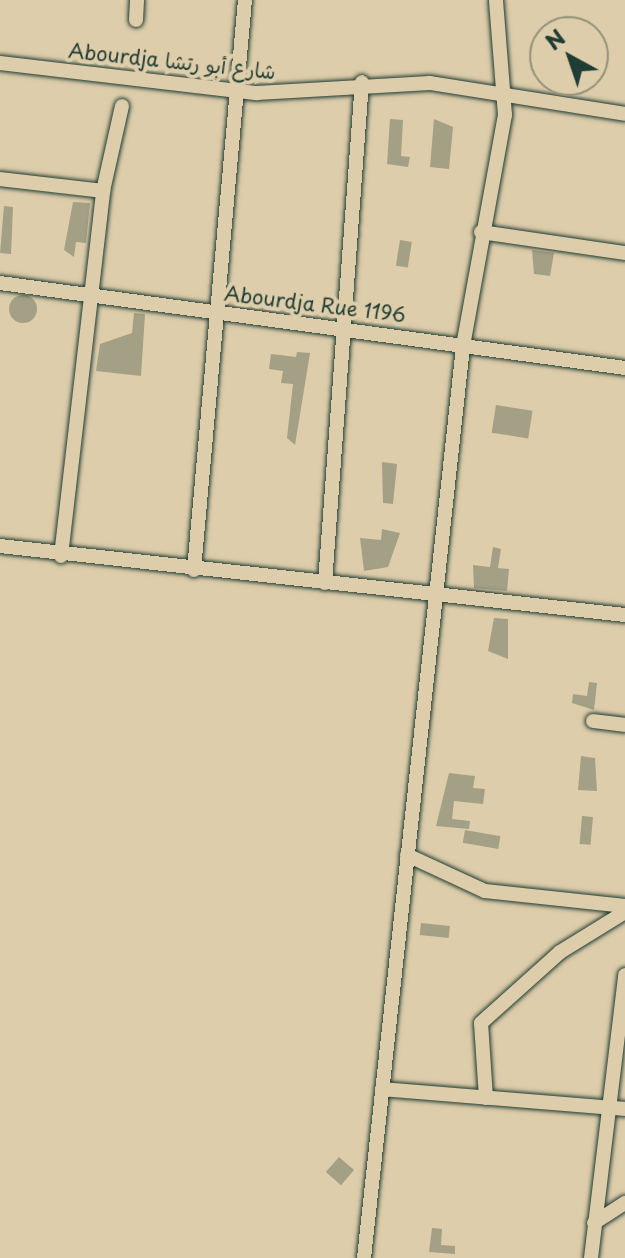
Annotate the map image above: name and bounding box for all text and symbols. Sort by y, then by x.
north arrow [529,16,609,96]
text: N [537,21,572,57]
street label: Abourdja شارع أبو رتشا [67,38,277,84]
street label: Abourdja Rue 1196 [223,281,407,327]

